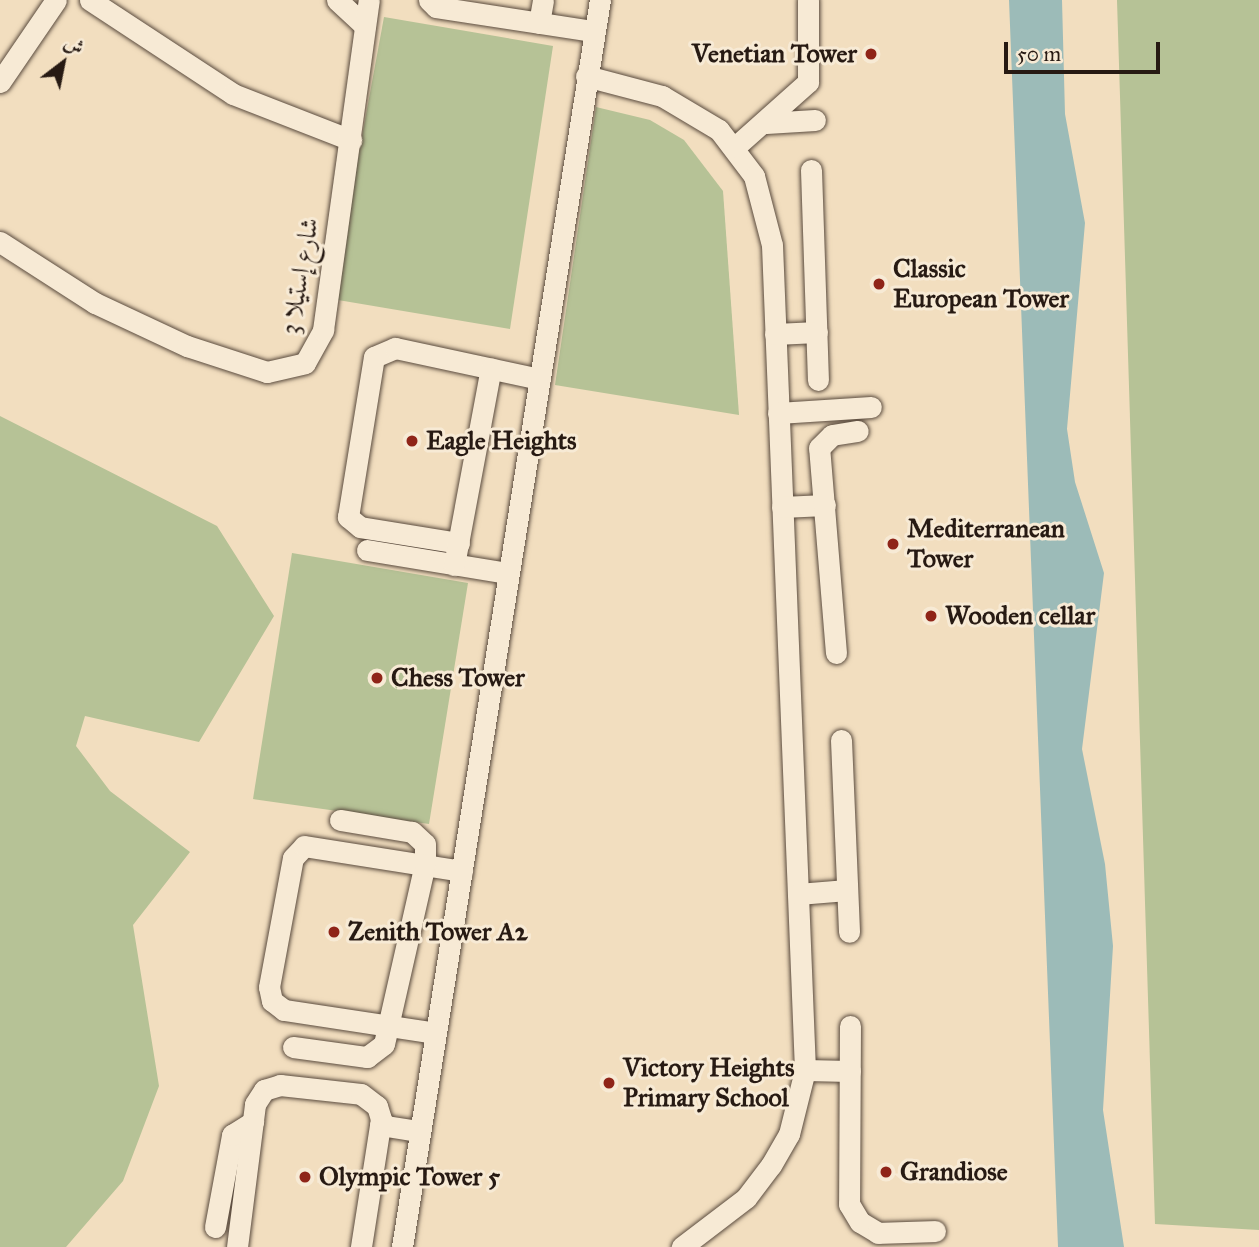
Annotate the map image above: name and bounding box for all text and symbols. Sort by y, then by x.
north arrow [28,28,98,98]
scale bar [1007,28,1163,72]
text: ش [60,30,88,60]
place label: Venetian Tower [692,38,857,70]
text: 50 m [1017,41,1061,67]
marker: Venetian Tower [863,46,879,62]
street label: شارع إستيلا 3 [274,215,326,337]
place label: Classic European Tower [893,253,1069,314]
marker: Classic European Tower [871,276,887,292]
place label: Eagle Heights [426,425,576,457]
marker: Eagle Heights [404,433,420,449]
place label: Mediterranean Tower [907,513,1065,574]
marker: Mediterranean Tower [885,536,901,552]
place label: Wooden cellar [945,600,1095,632]
marker: Wooden cellar [923,608,939,624]
place label: Chess Tower [391,662,525,694]
marker: Chess Tower [369,670,385,686]
place label: Zenith Tower A2 [348,916,528,948]
marker: Zenith Tower A2 [326,924,342,940]
place label: Victory Heights Primary School [623,1052,794,1114]
marker: Victory Heights Primary School [601,1075,617,1091]
place label: Grandiose [900,1156,1007,1188]
place label: Olympic Tower 5 [319,1161,500,1193]
marker: Grandiose [878,1164,894,1180]
marker: Olympic Tower 5 [297,1169,313,1185]

